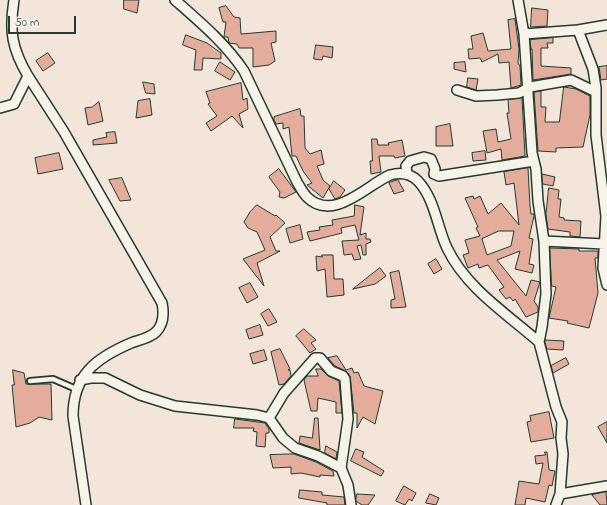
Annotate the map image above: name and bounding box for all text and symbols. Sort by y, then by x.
scale bar [10,8,78,34]
text: 50 m [15,14,39,32]

